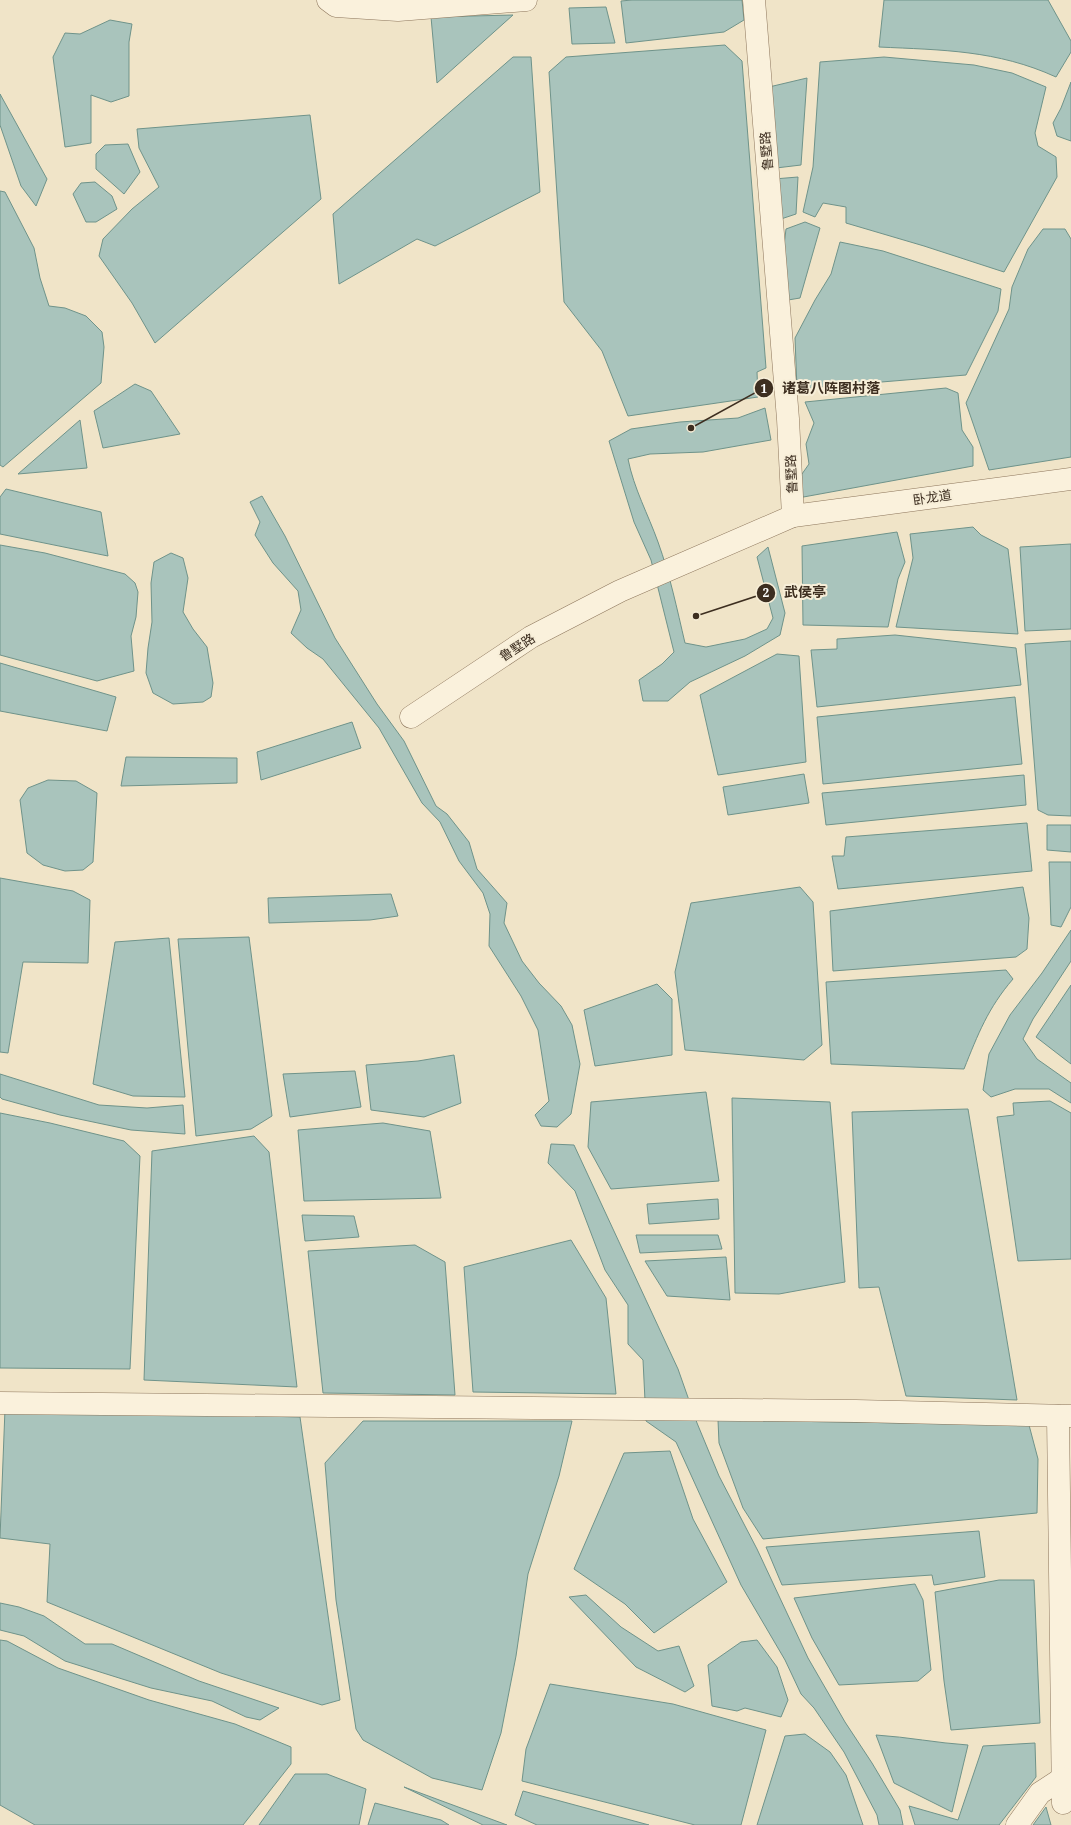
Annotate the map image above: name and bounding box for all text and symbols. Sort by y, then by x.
street label: 鲁墅路 [755,131,777,171]
callout: 诸葛八阵图村落 [754,375,888,401]
text: 诸葛八阵图村落 [782,378,881,397]
text: 1 [761,380,768,397]
street label: 鲁墅路 [781,454,801,494]
street label: 卧龙道 [911,485,953,509]
callout: 武侯亭 [756,580,834,606]
text: 武侯亭 [784,582,826,601]
text: 2 [763,584,770,601]
street label: 鲁墅路 [496,629,538,665]

